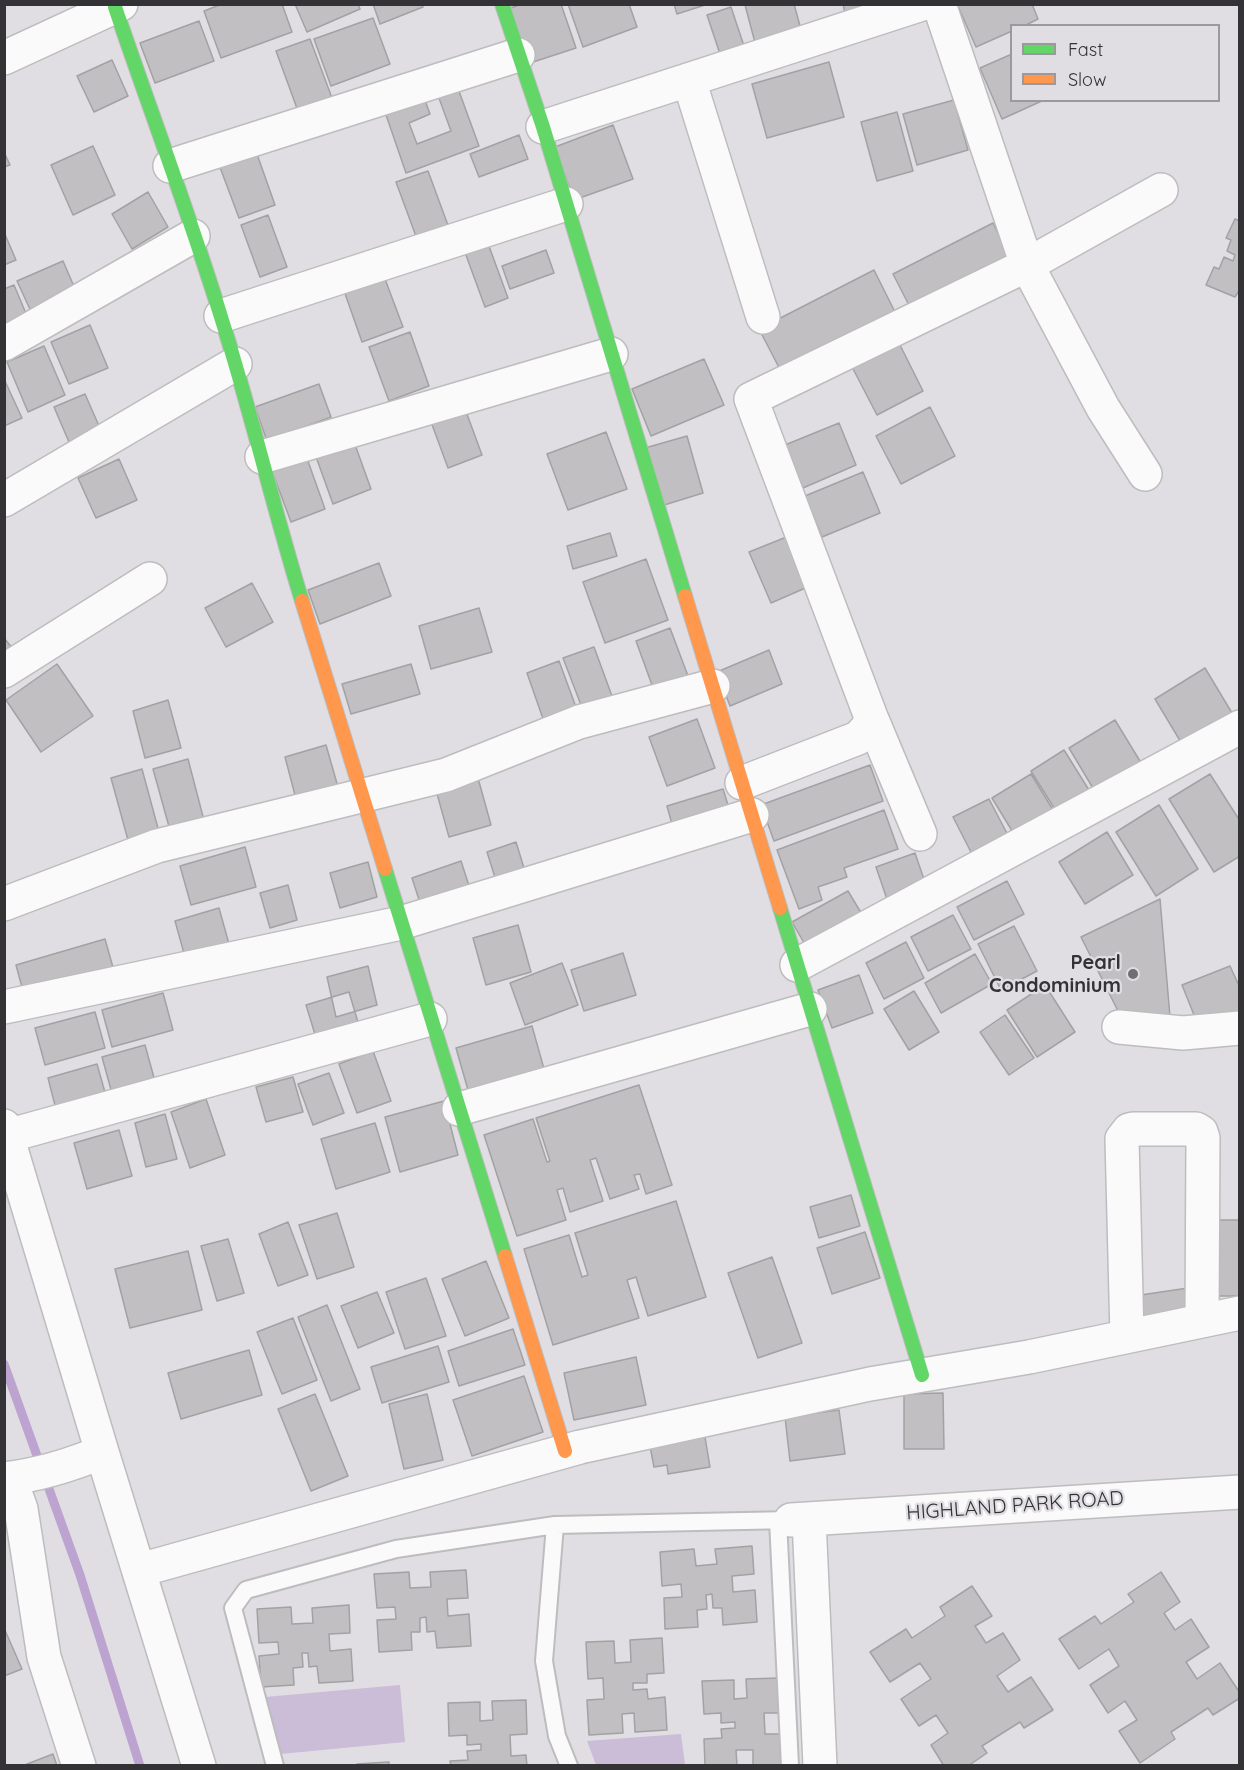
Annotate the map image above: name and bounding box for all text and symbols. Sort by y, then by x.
legend [1010,24,1220,102]
text: Fast [1068,38,1103,61]
text: Slow [1068,68,1106,91]
place label: Pearl Condominium [989,951,1121,998]
marker: Pearl Condominium [1126,967,1140,981]
street label: HIGHLAND PARK ROAD [906,1486,1124,1526]

